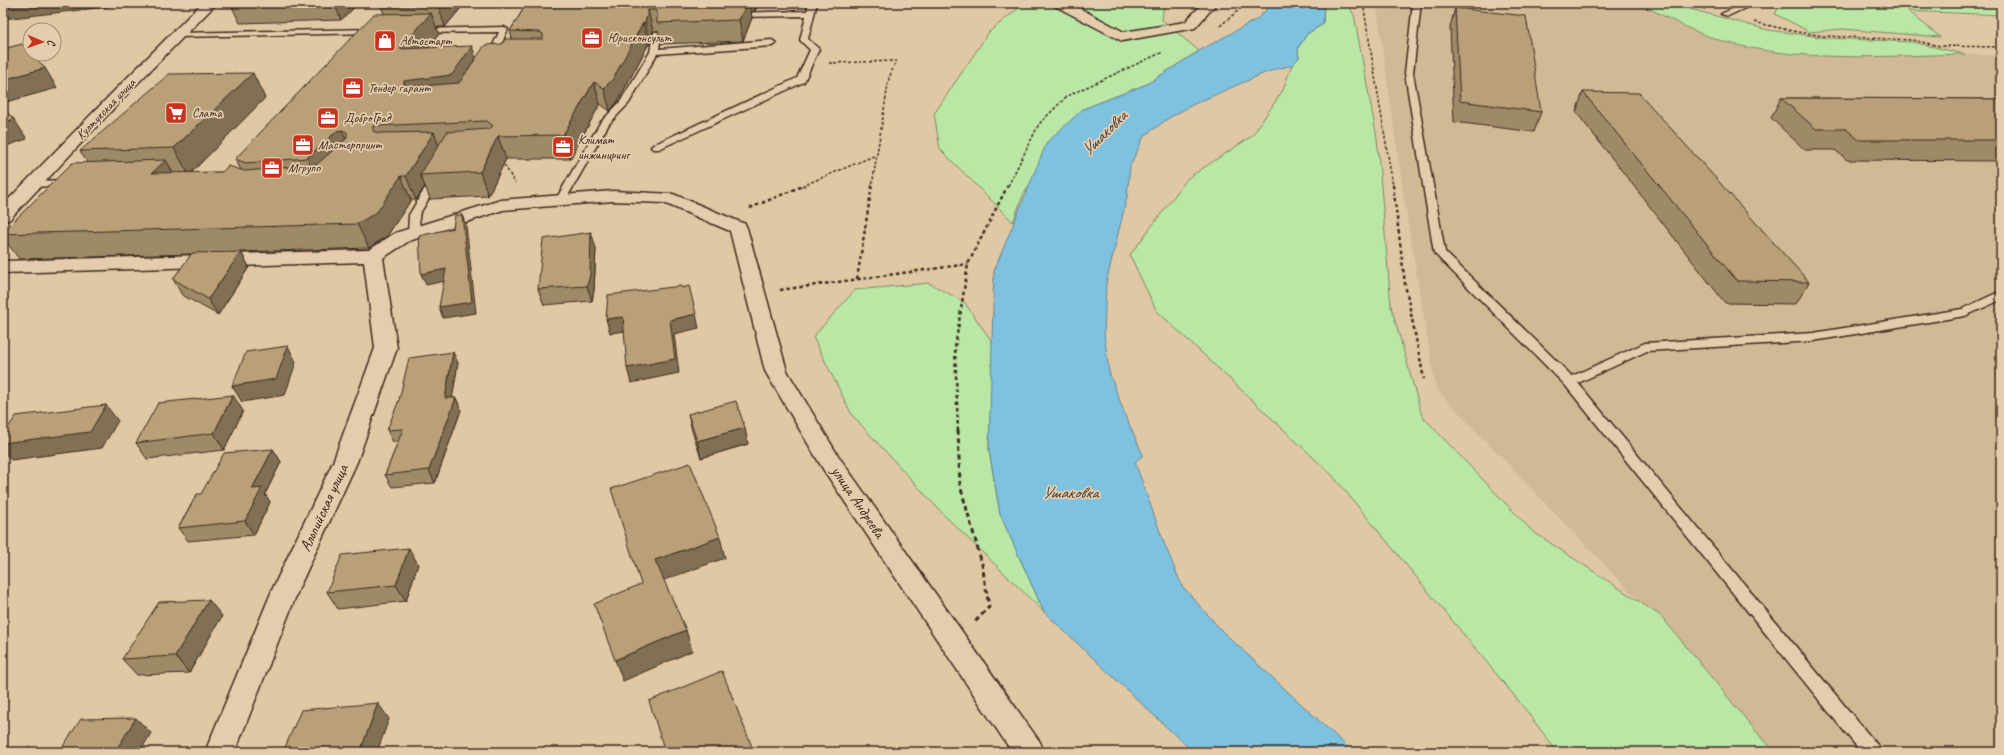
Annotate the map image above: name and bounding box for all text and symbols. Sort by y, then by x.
north arrow [22,22,62,62]
office icon: Юрисконсульт [579,25,605,51]
shop icon: Автостарт [372,28,398,54]
place label: Юрисконсульт [608,30,673,46]
place label: Автостарт [400,33,453,49]
text: С [45,39,59,47]
street label: Култукская улица [73,74,140,143]
office icon: Тендер гарант [340,75,366,101]
place label: Тендер гарант [368,80,431,96]
supermarket icon: Слата [163,100,189,126]
water label: Ушаковка [1077,104,1133,160]
place label: Слата [192,105,223,121]
office icon: ДоброГрад [315,105,341,131]
place label: ДоброГрад [344,110,392,126]
office icon: Мастерпринт [290,132,316,158]
place label: Климат инжиниринг [578,132,630,163]
office icon: Климат инжиниринг [550,134,576,160]
place label: Мастерпринт [318,137,383,153]
office icon: Мгрупп [259,155,285,181]
place label: Мгрупп [288,160,321,176]
street label: Альпийская улица [295,460,353,555]
street label: улица Андреева [826,461,890,543]
water label: Ушаковка [1042,482,1100,503]

